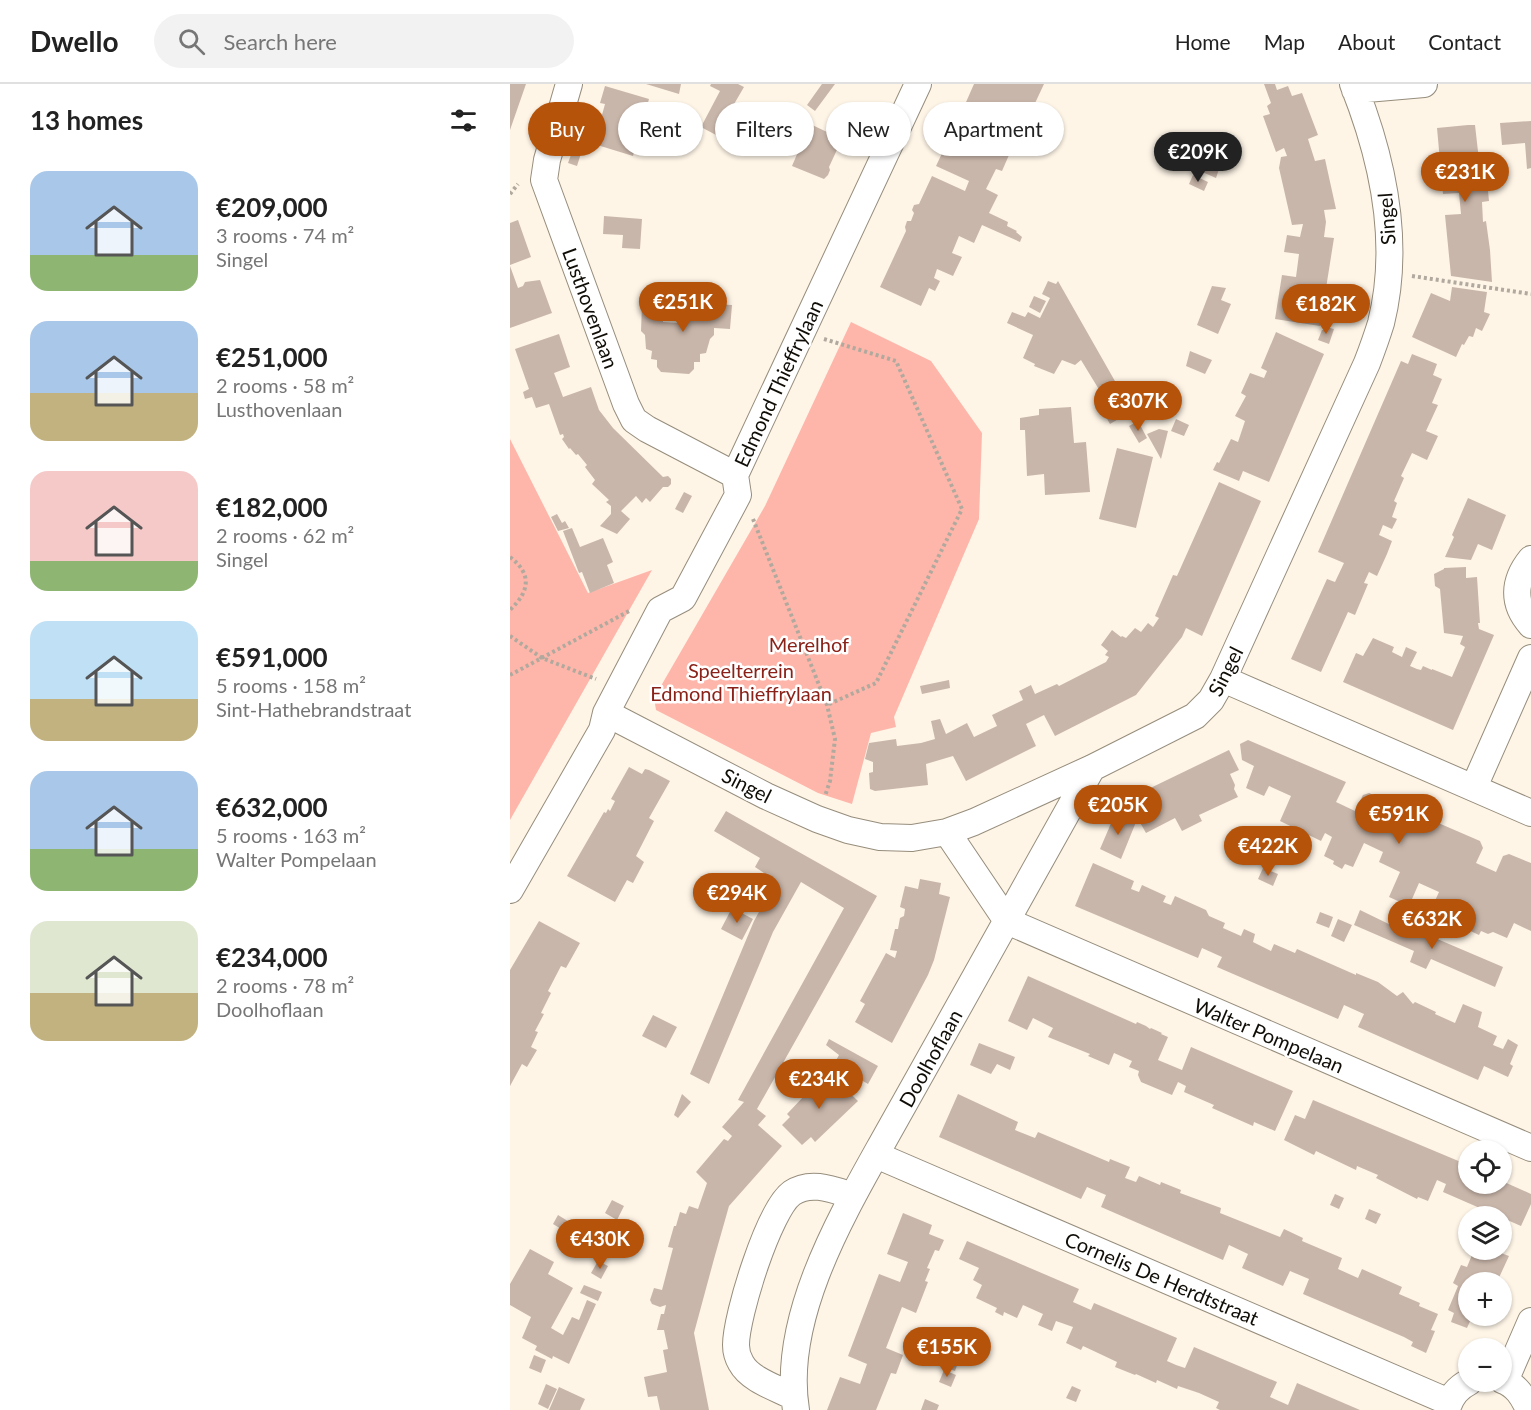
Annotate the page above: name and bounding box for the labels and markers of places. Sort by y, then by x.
pin: €209K [1156,132,1240,183]
pin: €231K [1423,152,1507,203]
pin: €251K [641,282,725,333]
pin: €182K [1284,284,1368,335]
pin: €307K [1096,381,1180,432]
pin: €205K [1076,785,1160,836]
pin: €591K [1357,794,1441,845]
pin: €422K [1226,826,1310,877]
pin: €294K [695,873,779,924]
pin: €632K [1390,899,1474,950]
pin: €234K [777,1059,861,1110]
pin: €430K [558,1219,642,1270]
pin: €155K [905,1327,989,1378]

